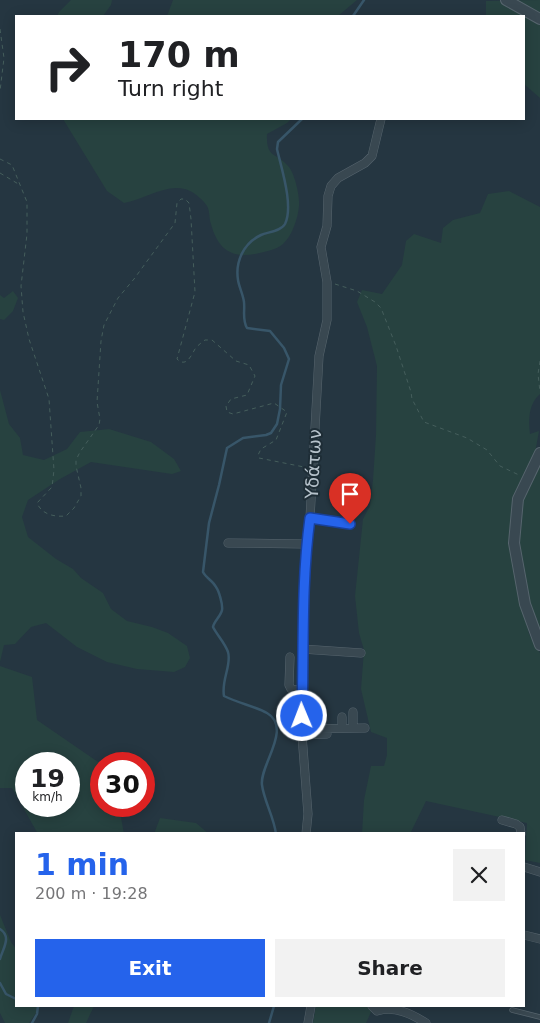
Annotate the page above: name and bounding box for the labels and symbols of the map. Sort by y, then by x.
street label: Υδάτων [301,429,325,500]
pin [329,473,371,524]
position arrow [275,689,327,741]
speed limit sign: 30 [90,752,155,817]

